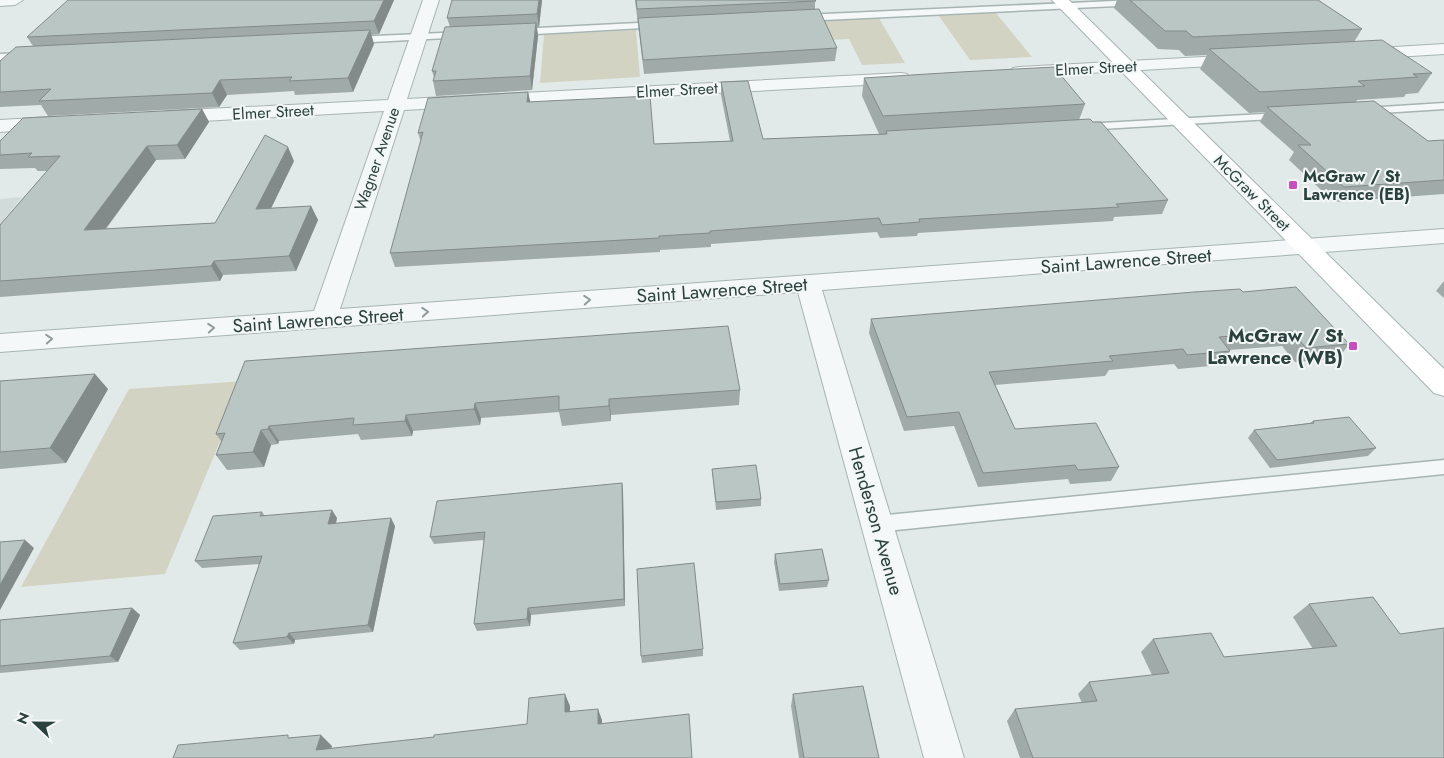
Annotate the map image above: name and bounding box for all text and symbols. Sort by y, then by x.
street label: Elmer Street [1055,54,1138,82]
street label: Elmer Street [636,76,719,104]
street label: Elmer Street [232,98,315,126]
street label: Wagner Avenue [349,104,405,214]
street label: McGraw Street [1209,150,1296,237]
place label: McGraw / St Lawrence (EB) [1303,165,1410,206]
marker: McGraw / St Lawrence (EB) [1287,179,1299,191]
street label: Saint Lawrence Street [1040,242,1213,280]
street label: Saint Lawrence Street [636,271,809,309]
one-way arrow [583,295,591,306]
street label: Saint Lawrence Street [232,301,405,339]
one-way arrow [421,306,429,317]
one-way arrow [207,322,215,333]
place label: McGraw / St Lawrence (WB) [1207,322,1343,371]
one-way arrow [45,334,53,345]
marker: McGraw / St Lawrence (WB) [1347,340,1359,352]
street label: Henderson Avenue [842,444,910,599]
north arrow [10,698,60,748]
text: N [12,709,34,727]

